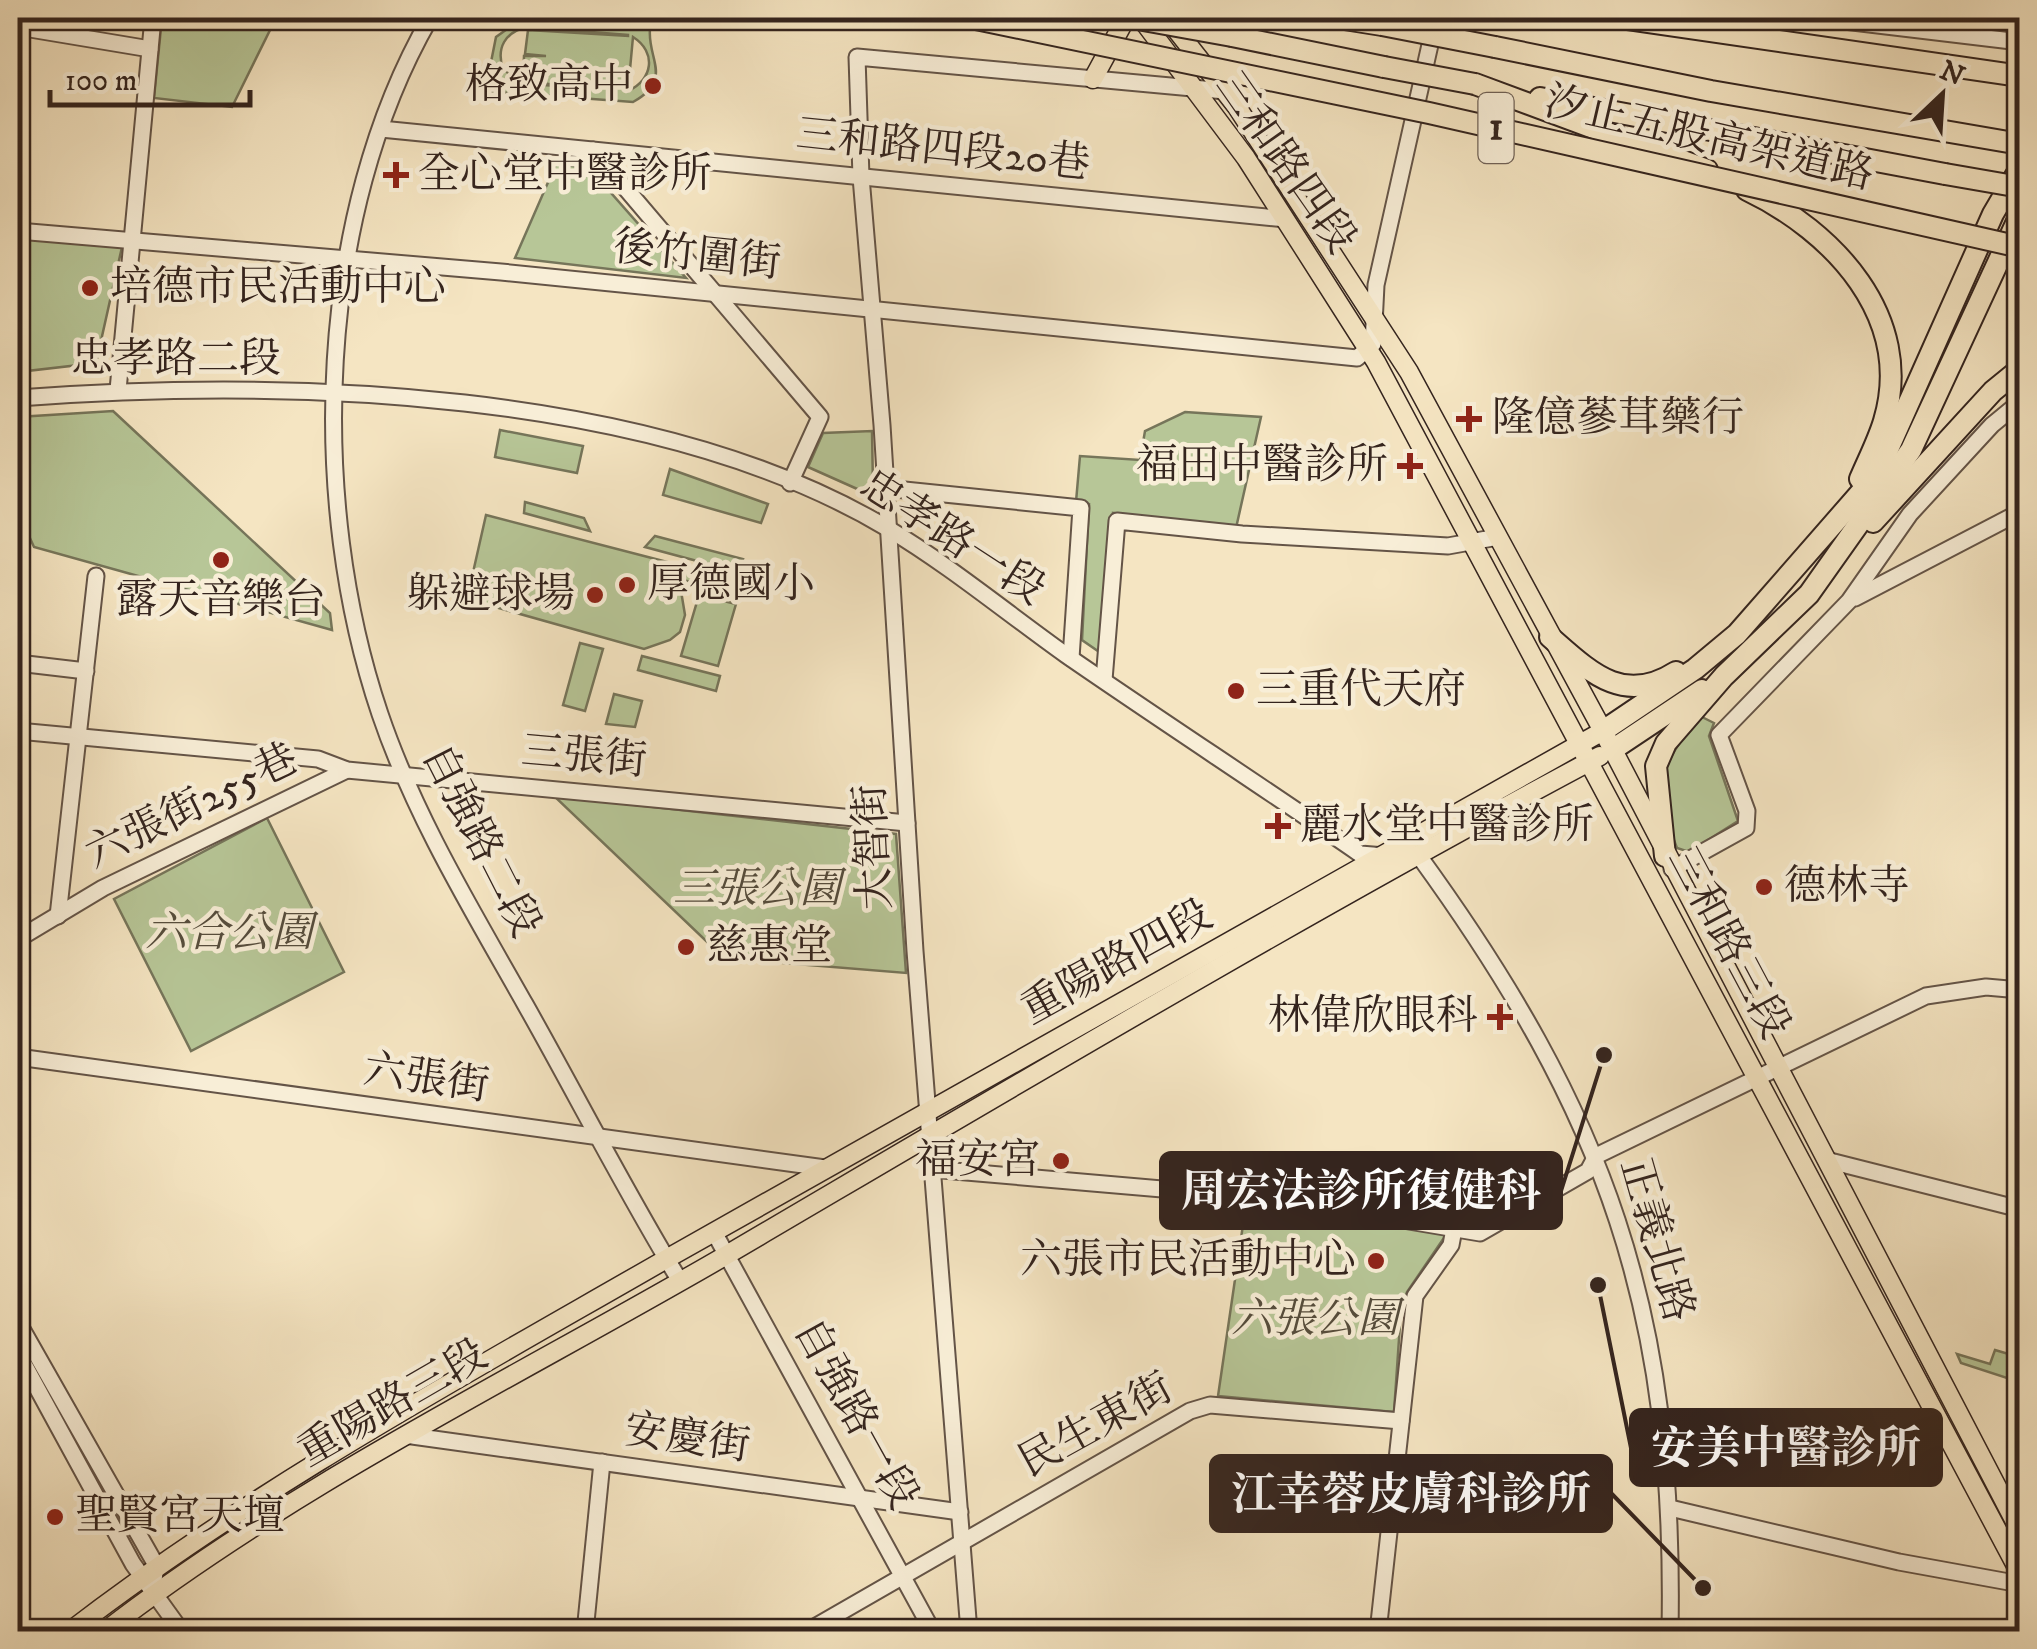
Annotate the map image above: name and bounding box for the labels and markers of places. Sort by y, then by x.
place label: 格致高中 [465,60,633,112]
marker: 格致高中 [642,75,664,97]
place label: 全心堂中醫診所 [418,149,712,201]
marker: 全心堂中醫診所 [383,162,409,188]
place label: 培德市民活動中心 [110,262,446,314]
marker: 培德市民活動中心 [79,277,101,299]
place label: 隆億蔘茸藥行 [1492,393,1744,445]
marker: 隆億蔘茸藥行 [1456,406,1482,432]
place label: 福田中醫診所 [1136,440,1388,492]
marker: 福田中醫診所 [1397,453,1423,479]
marker: 露天音樂台 [210,549,232,571]
place label: 厚德國小 [647,559,815,611]
place label: 躲避球場 [407,569,575,621]
marker: 厚德國小 [616,574,638,596]
place label: 露天音樂台 [116,575,326,627]
marker: 躲避球場 [584,584,606,606]
place label: 三重代天府 [1256,665,1466,717]
marker: 三重代天府 [1225,680,1247,702]
place label: 麗水堂中醫診所 [1300,800,1594,852]
marker: 麗水堂中醫診所 [1265,813,1291,839]
place label: 德林寺 [1784,861,1910,913]
marker: 德林寺 [1753,876,1775,898]
place label: 慈惠堂 [706,921,832,973]
marker: 慈惠堂 [675,936,697,958]
place label: 林偉欣眼科 [1268,991,1478,1043]
marker: 林偉欣眼科 [1487,1004,1513,1030]
place label: 福安宮 [915,1135,1041,1187]
marker: 福安宮 [1050,1150,1072,1172]
callout: 周宏法診所復健科 [1161,1153,1561,1228]
place label: 六張市民活動中心 [1020,1235,1356,1287]
marker: 六張市民活動中心 [1365,1250,1387,1272]
callout: 安美中醫診所 [1631,1410,1941,1485]
callout: 江幸蓉皮膚科診所 [1211,1456,1611,1531]
place label: 聖賢宮天壇 [75,1491,285,1543]
marker: 聖賢宮天壇 [44,1506,66,1528]

